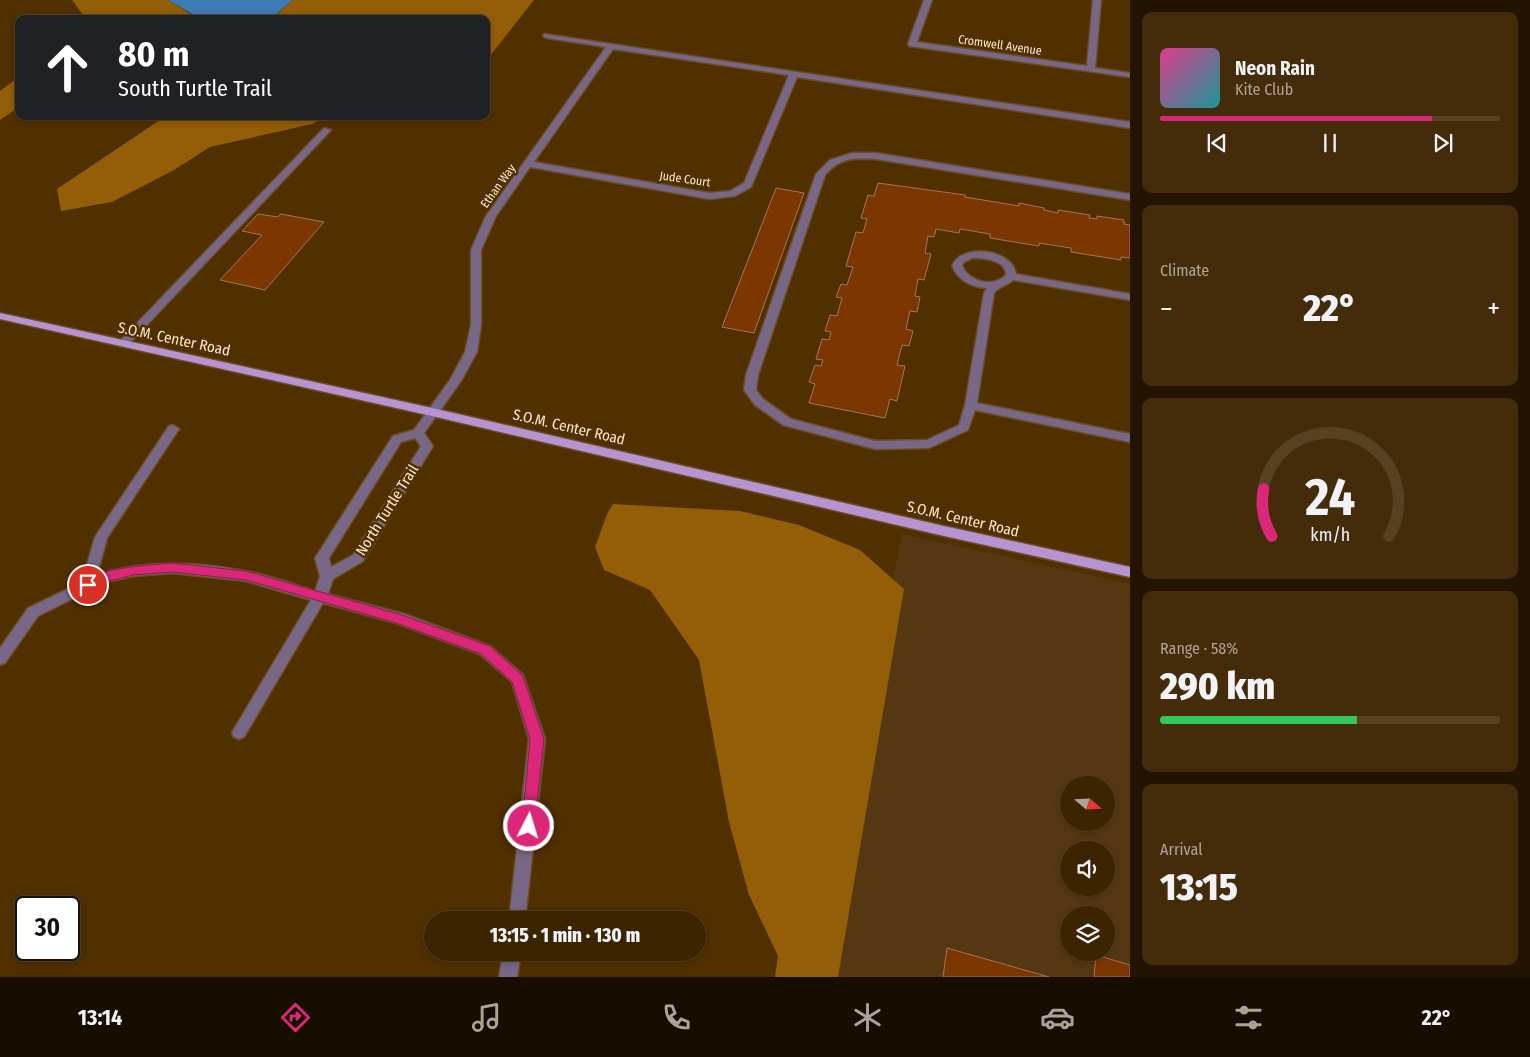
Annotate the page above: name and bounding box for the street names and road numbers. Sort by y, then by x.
street label: Cromwell Avenue [957,32,1043,58]
street label: Ethan Way [478,161,519,211]
street label: Jude Court [659,168,711,190]
street label: S.O.M. Center Road [116,318,232,360]
street label: S.O.M. Center Road [511,405,627,449]
street label: North Turtle Trail [352,461,422,559]
street label: S.O.M. Center Road [905,497,1021,541]

